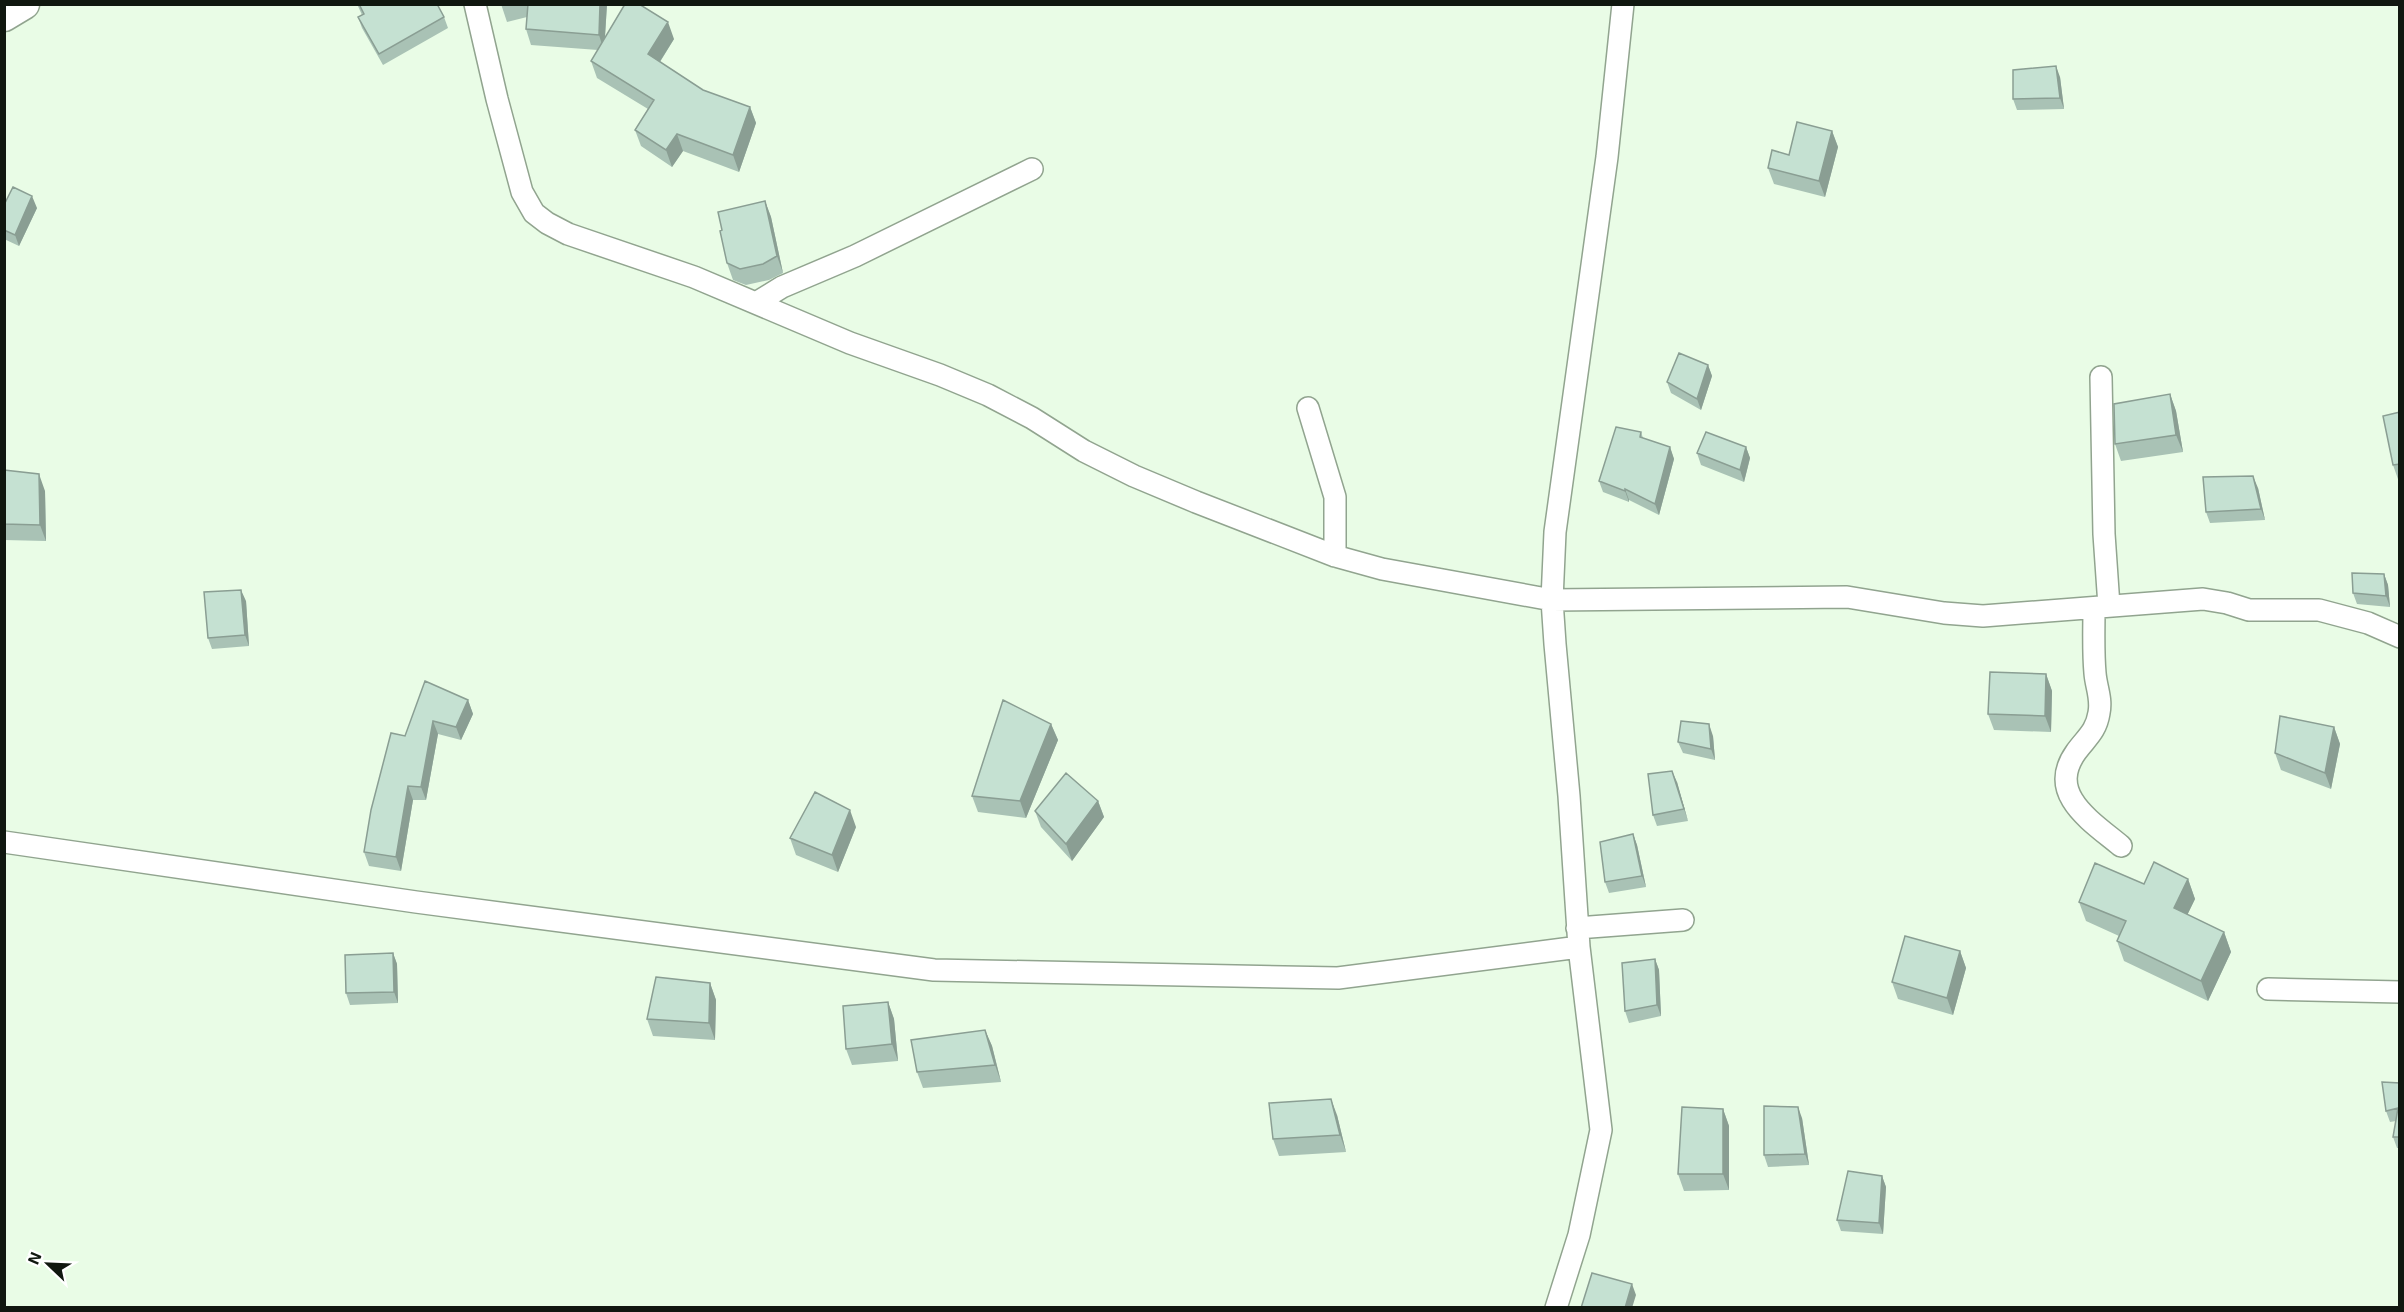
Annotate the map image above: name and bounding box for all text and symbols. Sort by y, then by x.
north arrow [18,1234,78,1294]
text: N [23,1249,45,1267]

